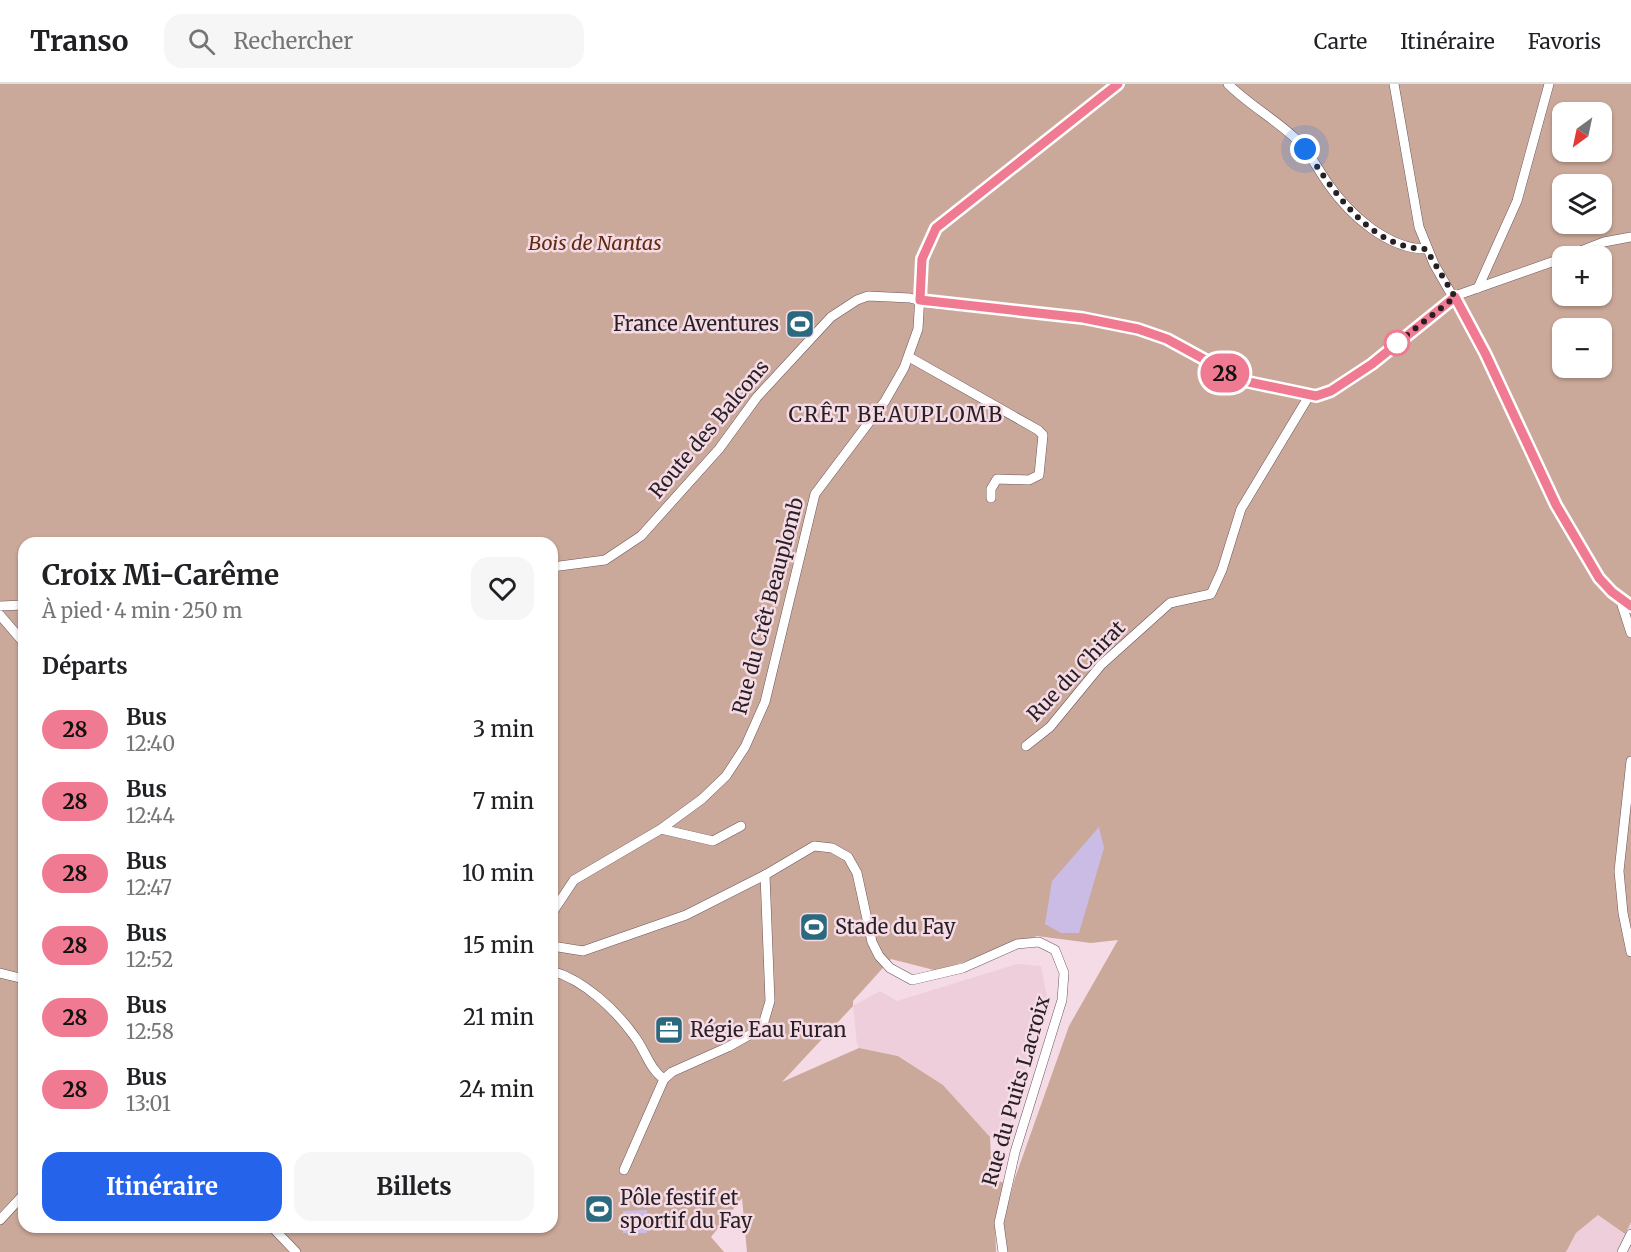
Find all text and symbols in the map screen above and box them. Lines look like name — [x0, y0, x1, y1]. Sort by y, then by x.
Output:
search box — [164, 14, 584, 68]
text: Transo — [30, 23, 128, 59]
icon: search — [185, 25, 218, 58]
text: Rechercher — [233, 27, 353, 55]
text: Carte — [1314, 28, 1367, 55]
text: Itinéraire — [1400, 28, 1495, 55]
text: Favoris — [1528, 28, 1601, 55]
north arrow — [1552, 102, 1612, 162]
map controls — [1552, 102, 1612, 378]
your location — [1290, 134, 1320, 164]
button: layers — [1552, 174, 1612, 234]
park label: Bois de Nantas — [528, 230, 662, 255]
button: + — [1552, 246, 1612, 306]
sports icon: France Aventures — [784, 308, 816, 340]
place label: France Aventures — [613, 311, 779, 336]
button: − — [1552, 318, 1612, 378]
unlabelled marker — [1384, 330, 1410, 356]
street label: Route des Balcons — [643, 354, 774, 503]
line badge: 28 — [1198, 354, 1252, 392]
text: 28 — [1212, 360, 1238, 387]
district label: CRÊT BEAUPLOMB — [788, 401, 1004, 428]
street label: Rue du Crêt Beauplomb — [727, 495, 809, 717]
text: Croix Mi-Carême — [42, 557, 279, 593]
button: heart — [471, 557, 534, 620]
text: À pied · 4 min · 250 m — [42, 598, 242, 623]
street label: Rue du Chirat — [1021, 615, 1130, 726]
text: Départs — [42, 652, 128, 680]
text: Bus — [126, 703, 167, 731]
text: 3 min — [473, 715, 534, 743]
text: 28 — [62, 716, 88, 743]
text: 12:40 — [126, 731, 175, 756]
text: Bus — [126, 775, 167, 803]
text: 7 min — [473, 787, 534, 815]
text: 28 — [62, 788, 88, 815]
text: 12:44 — [126, 803, 175, 828]
text: Bus — [126, 847, 167, 875]
text: 10 min — [462, 859, 534, 887]
text: 28 — [62, 860, 88, 887]
text: 12:47 — [126, 875, 172, 900]
sports icon: Stade du Fay — [798, 911, 830, 943]
place label: Stade du Fay — [835, 914, 956, 939]
text: Bus — [126, 919, 167, 947]
text: 15 min — [463, 931, 534, 959]
text: 28 — [62, 932, 88, 959]
text: 12:52 — [126, 947, 173, 972]
text: Bus — [126, 991, 167, 1019]
street label: Rue du Puits Lacroix — [976, 993, 1055, 1189]
text: 21 min — [463, 1003, 534, 1031]
text: 28 — [62, 1004, 88, 1031]
office icon: Régie Eau Furan — [653, 1014, 685, 1046]
place label: Régie Eau Furan — [690, 1017, 846, 1042]
text: 12:58 — [126, 1019, 174, 1044]
text: Bus — [126, 1063, 167, 1091]
text: 24 min — [459, 1075, 534, 1103]
text: 28 — [62, 1076, 88, 1103]
text: 13:01 — [126, 1091, 171, 1116]
button: Itinéraire — [42, 1152, 282, 1221]
button: Billets — [294, 1152, 534, 1221]
place label: Pôle festif et sportif du Fay — [620, 1185, 753, 1233]
sports icon: Pôle festif et sportif du Fay — [583, 1193, 615, 1225]

